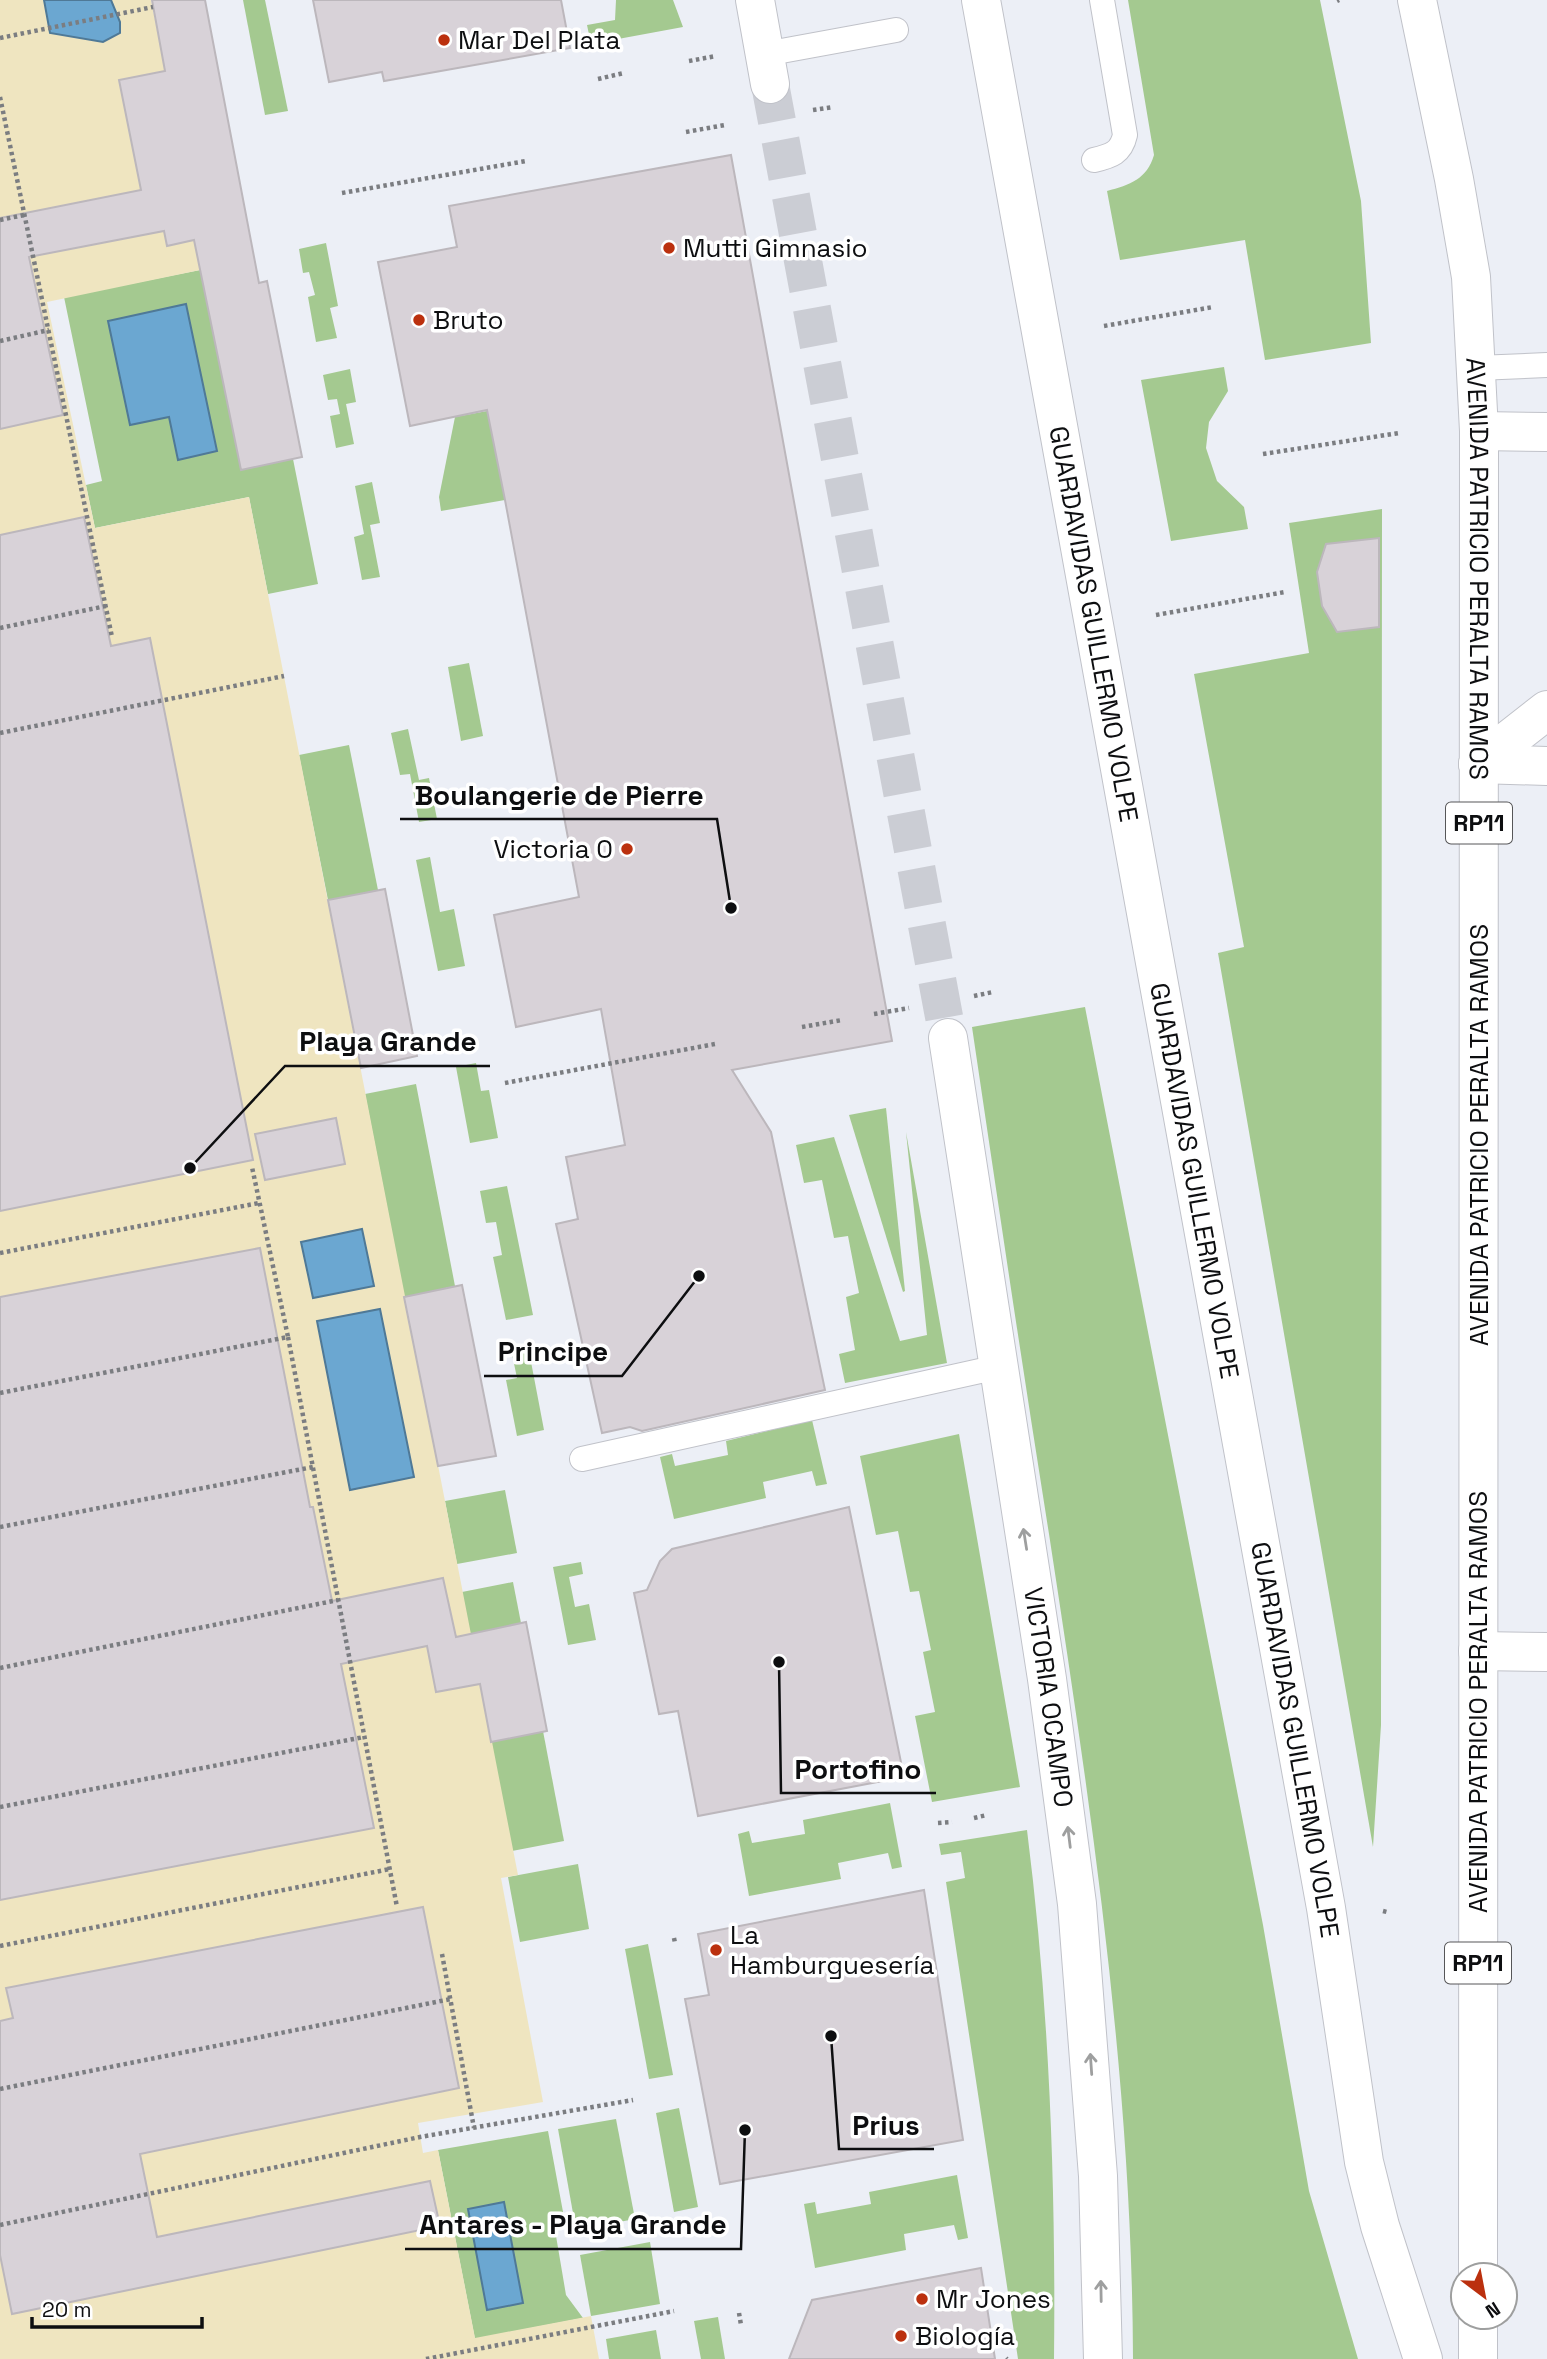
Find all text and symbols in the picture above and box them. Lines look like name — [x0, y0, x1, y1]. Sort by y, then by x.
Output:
place label: Mar Del Plata — [458, 23, 621, 57]
marker: Mar Del Plata — [436, 32, 452, 48]
place label: Mutti Gimnasio — [683, 231, 868, 265]
marker: Mutti Gimnasio — [661, 240, 677, 256]
place label: Bruto — [433, 303, 503, 337]
marker: Bruto — [411, 312, 427, 328]
street label: AVENIDA PATRICIO PERALTA RAMOS — [1458, 356, 1496, 780]
street label: GUARDAVIDAS GUILLERMO VOLPE — [1041, 423, 1146, 824]
callout: Boulangerie de Pierre — [400, 770, 717, 819]
text: Boulangerie de Pierre — [414, 777, 704, 813]
road number: RP11 — [1446, 802, 1512, 844]
place label: Victoria 0 — [493, 832, 613, 866]
marker: Victoria 0 — [619, 841, 635, 857]
street label: AVENIDA PATRICIO PERALTA RAMOS — [1462, 924, 1496, 1346]
street label: GUARDAVIDAS GUILLERMO VOLPE — [1142, 980, 1247, 1381]
callout: Playa Grande — [285, 1017, 490, 1066]
text: Playa Grande — [299, 1023, 477, 1059]
callout: Principe — [484, 1327, 622, 1376]
text: Principe — [498, 1333, 608, 1369]
street label: AVENIDA PATRICIO PERALTA RAMOS — [1461, 1491, 1495, 1913]
one-way arrow — [1018, 1528, 1031, 1551]
street label: GUARDAVIDAS GUILLERMO VOLPE — [1243, 1539, 1347, 1940]
street label: VICTORIA OCAMPO — [1016, 1585, 1081, 1810]
callout: Portofino — [781, 1744, 936, 1793]
text: Portofino — [794, 1751, 922, 1787]
one-way arrow — [1062, 1826, 1075, 1849]
place label: La Hamburguesería — [730, 1918, 935, 1982]
marker: La Hamburguesería — [708, 1942, 724, 1958]
road number: RP11 — [1445, 1942, 1511, 1984]
one-way arrow — [1084, 2053, 1097, 2075]
callout: Prius — [839, 2100, 934, 2149]
text: Prius — [852, 2107, 920, 2143]
callout: Antares - Playa Grande — [405, 2200, 741, 2249]
text: Antares - Playa Grande — [419, 2206, 727, 2242]
north arrow — [1449, 2261, 1519, 2331]
one-way arrow — [1094, 2280, 1108, 2303]
place label: Mr Jones — [936, 2282, 1051, 2316]
scale bar — [32, 2286, 201, 2330]
marker: Mr Jones — [914, 2291, 930, 2307]
text: 20 m — [42, 2296, 92, 2323]
text: N — [1481, 2296, 1505, 2324]
place label: Biología — [915, 2319, 1015, 2353]
marker: Biología — [893, 2328, 909, 2344]

